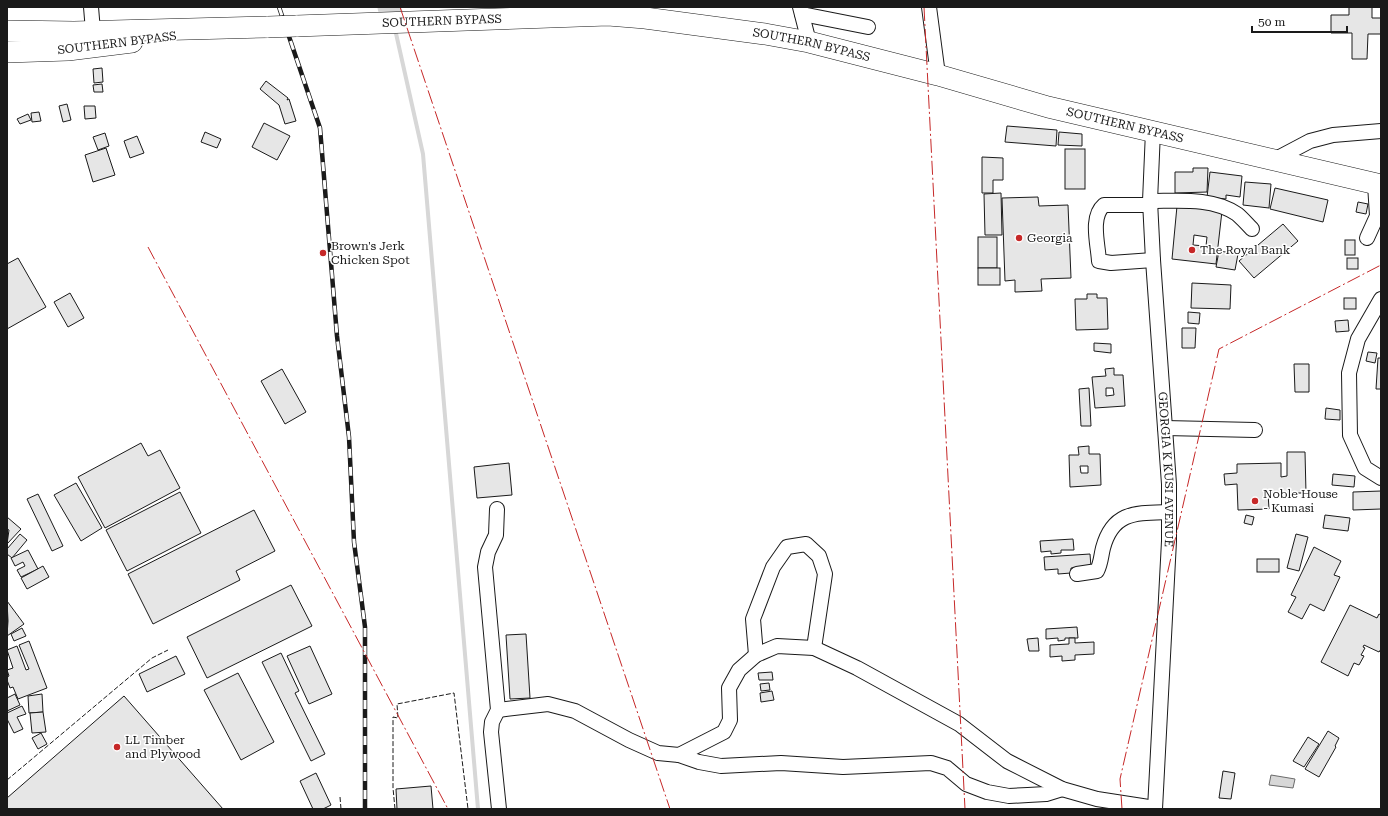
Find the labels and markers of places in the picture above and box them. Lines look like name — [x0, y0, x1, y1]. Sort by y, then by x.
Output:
place label: Georgia — [1027, 231, 1073, 245]
marker: Georgia — [1014, 233, 1024, 243]
place label: Brown's Jerk Chicken Spot — [331, 239, 410, 267]
place label: The Royal Bank — [1200, 243, 1291, 257]
marker: The Royal Bank — [1187, 245, 1197, 255]
marker: Brown's Jerk Chicken Spot — [318, 248, 328, 258]
place label: Noble House - Kumasi — [1263, 487, 1338, 515]
marker: Noble House - Kumasi — [1250, 496, 1260, 506]
place label: LL Timber and Plywood — [125, 733, 201, 761]
marker: LL Timber and Plywood — [112, 742, 122, 752]

